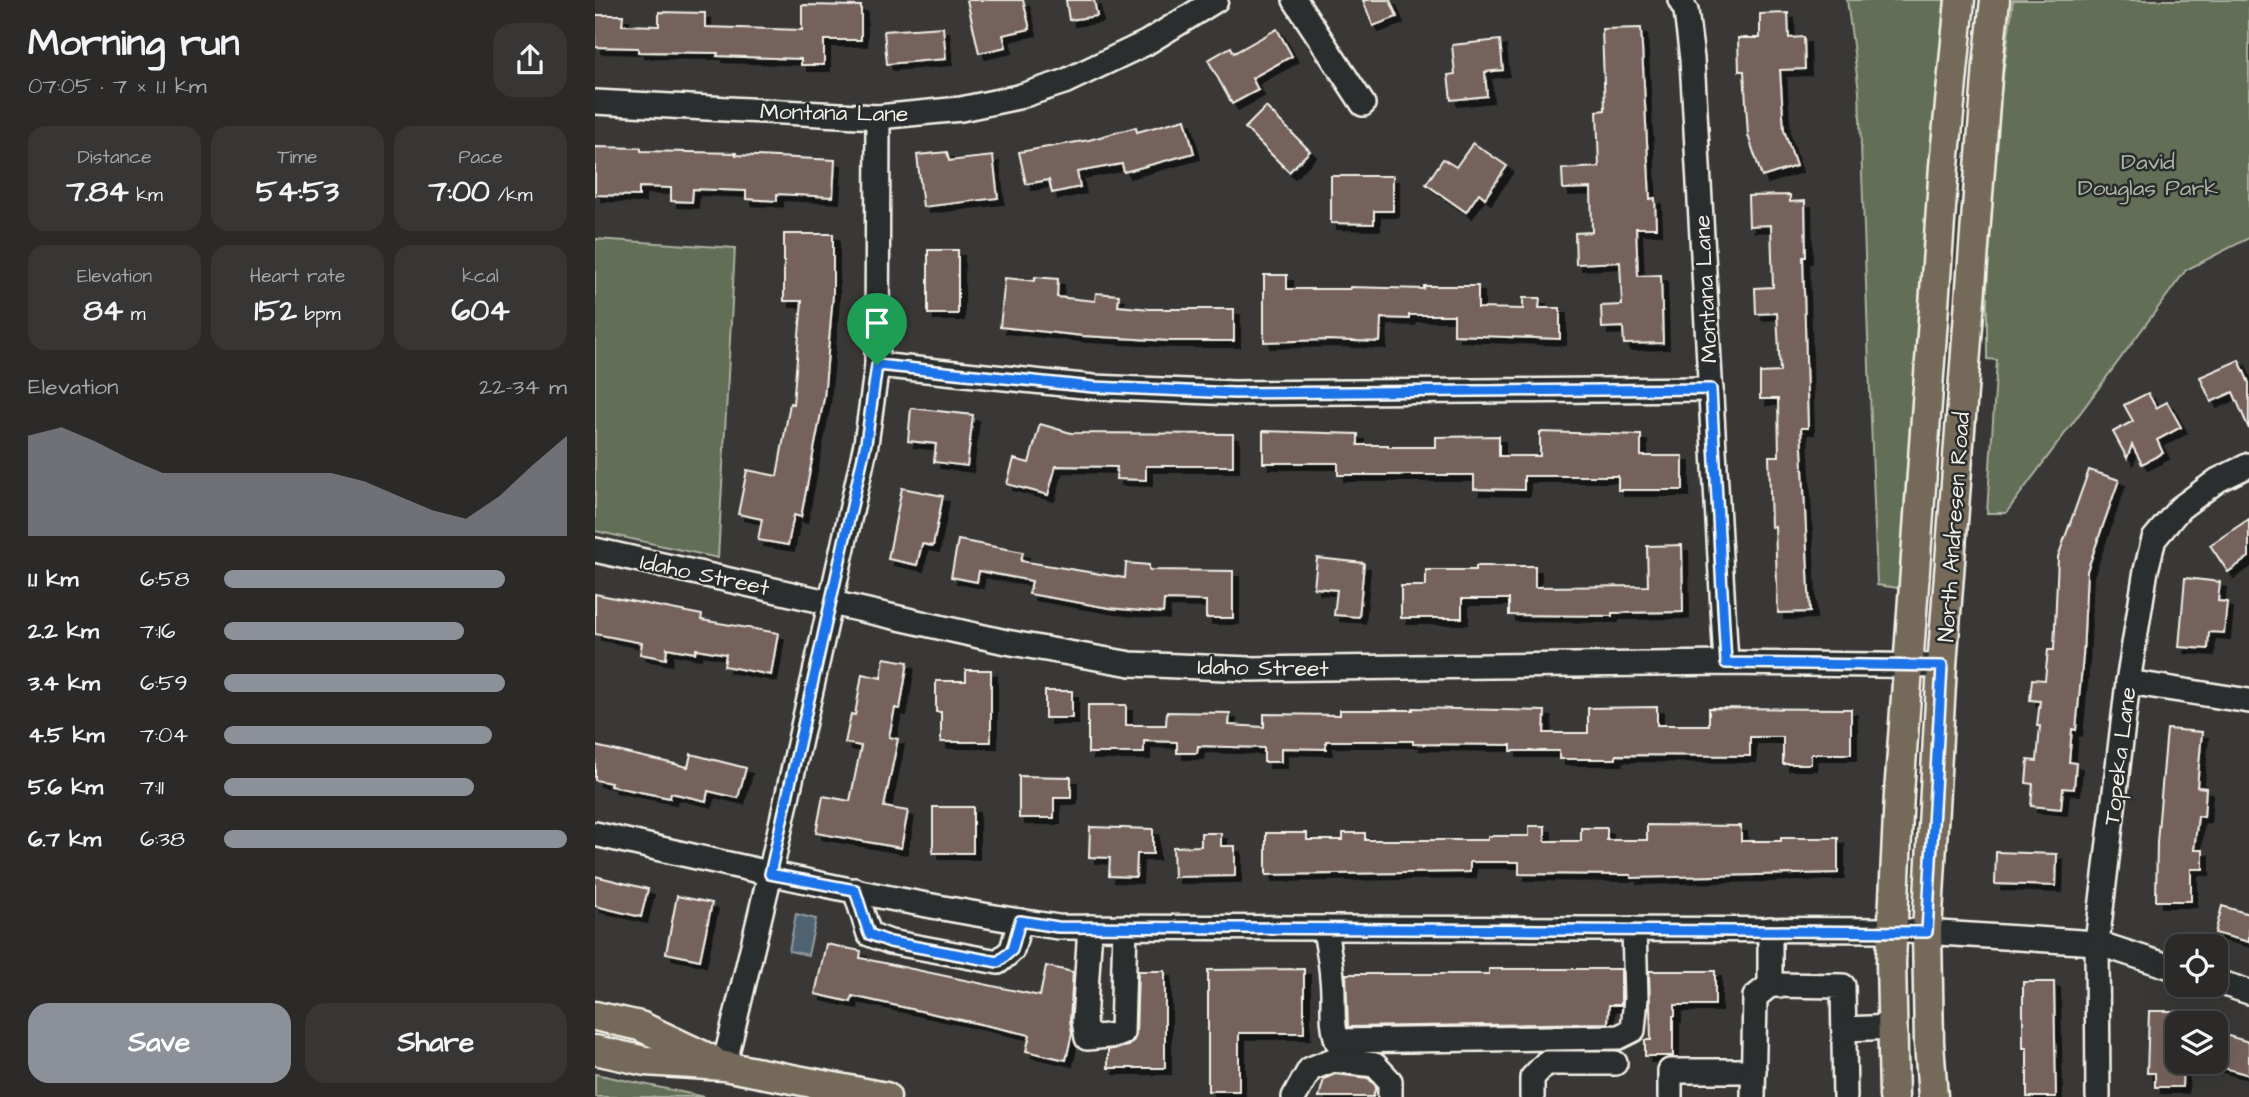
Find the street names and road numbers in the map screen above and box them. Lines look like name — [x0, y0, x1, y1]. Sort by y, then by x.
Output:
street label: Montana Lane — [759, 96, 908, 130]
street label: Montana Lane — [1686, 214, 1726, 364]
street label: North Andresen Road — [1930, 411, 1978, 643]
street label: Idaho Street — [637, 546, 773, 604]
street label: Idaho Street — [1197, 651, 1330, 685]
street label: Topeka Lane — [2096, 685, 2144, 827]

